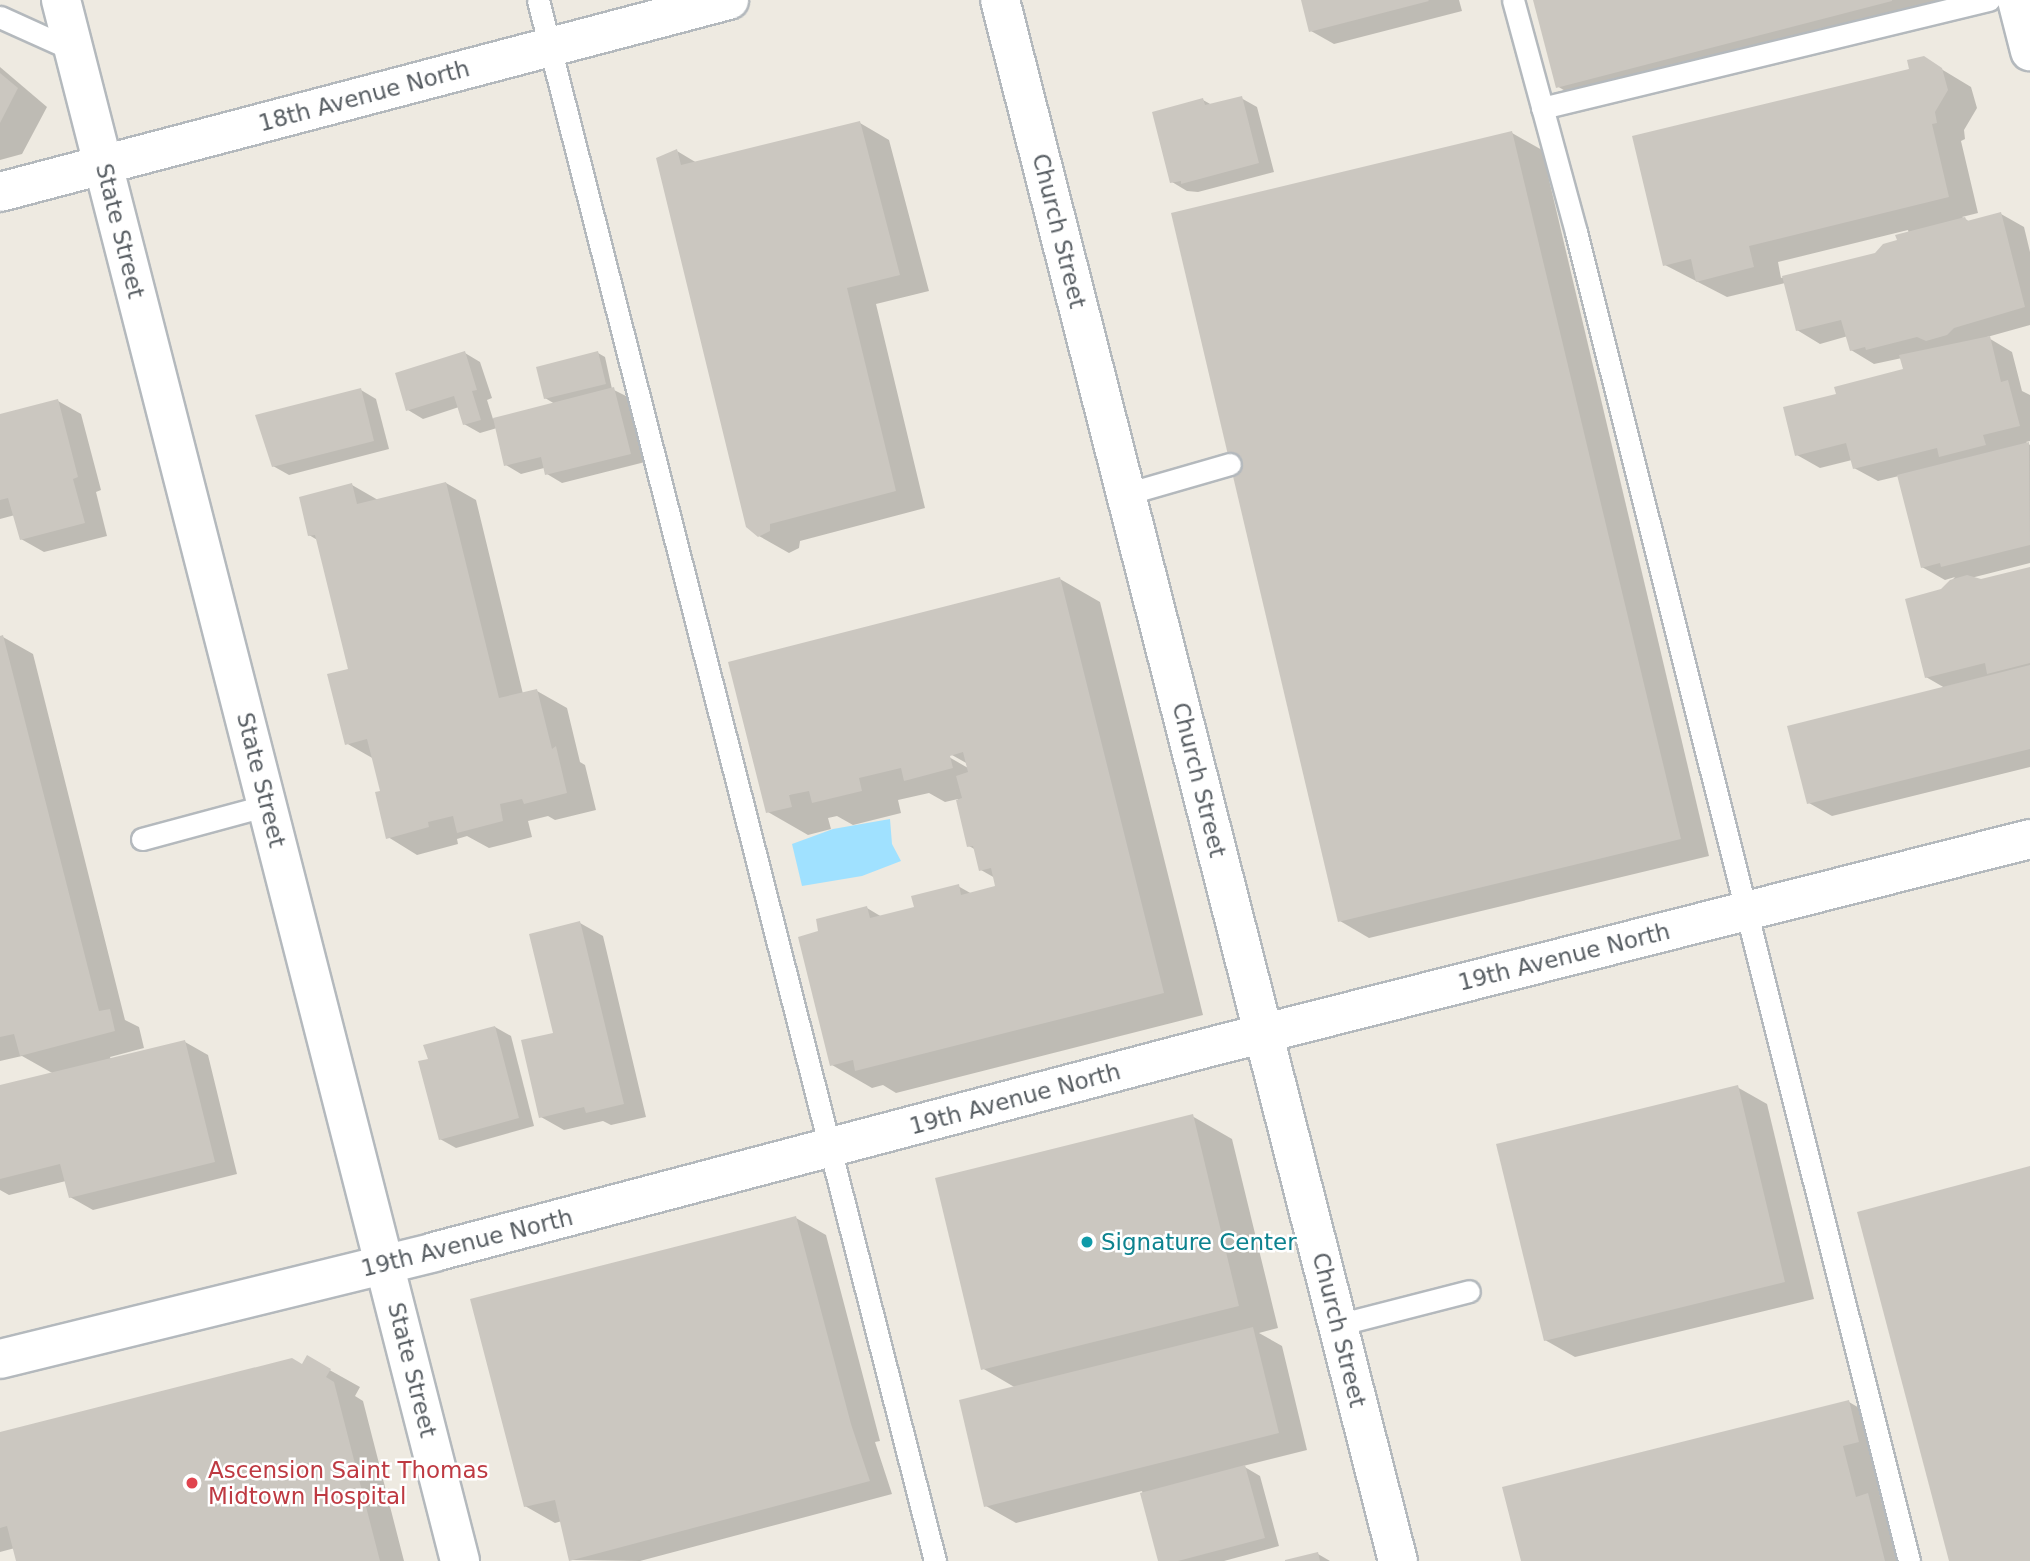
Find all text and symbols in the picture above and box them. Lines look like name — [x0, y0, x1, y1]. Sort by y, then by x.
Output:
street label: 18th Avenue North — [255, 55, 473, 137]
street label: Church Street — [1026, 151, 1092, 311]
street label: State Street — [90, 161, 150, 301]
street label: Church Street — [1166, 700, 1232, 860]
street label: State Street — [231, 710, 291, 850]
street label: 19th Avenue North — [1455, 917, 1673, 997]
street label: 19th Avenue North — [906, 1058, 1124, 1140]
street label: 19th Avenue North — [358, 1203, 576, 1283]
place label: Signature Center — [1101, 1228, 1297, 1256]
marker: Signature Center — [1079, 1234, 1095, 1250]
street label: Church Street — [1306, 1250, 1372, 1410]
street label: State Street — [382, 1300, 442, 1440]
place label: Ascension Saint Thomas Midtown Hospital — [208, 1456, 489, 1510]
marker: Ascension Saint Thomas Midtown Hospital — [182, 1473, 202, 1493]

